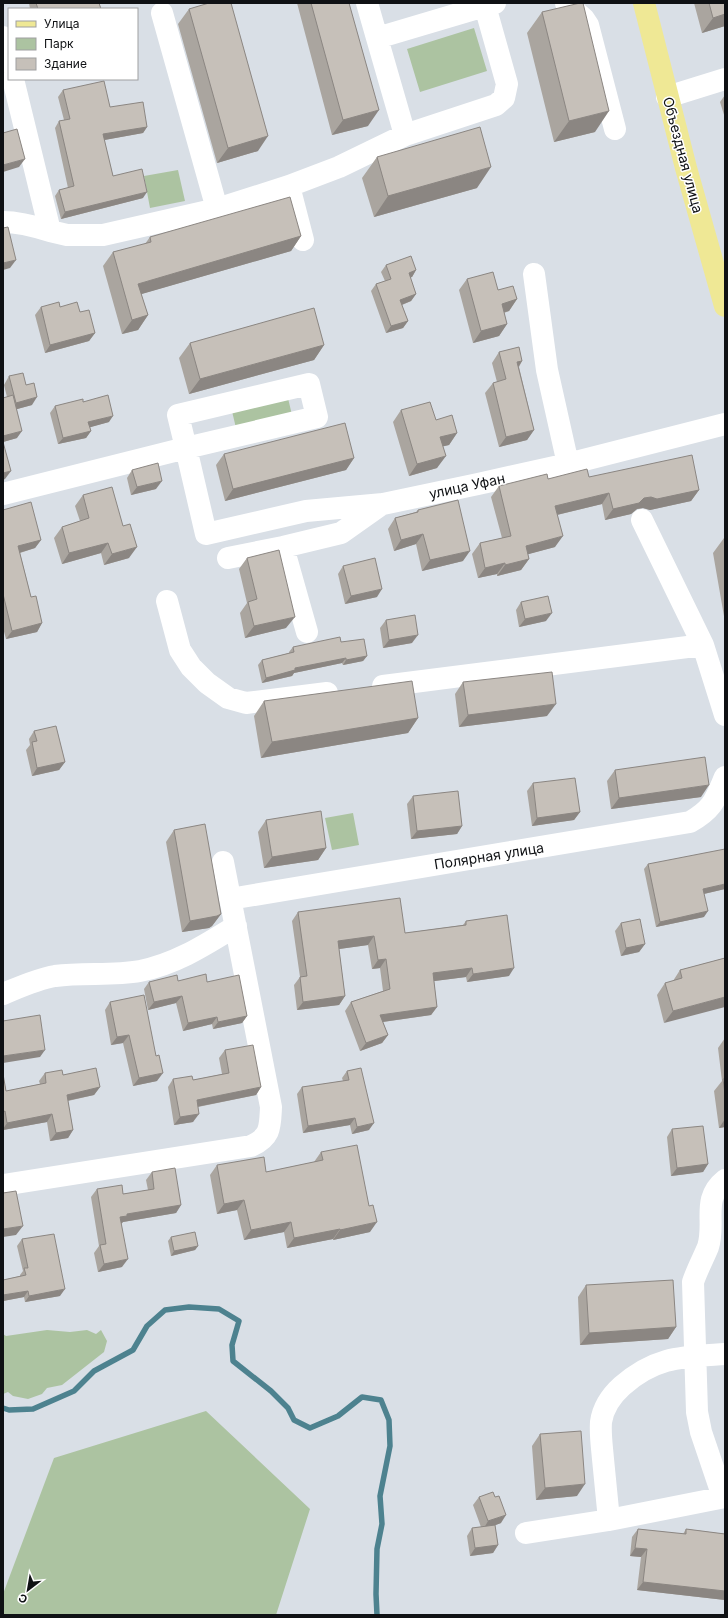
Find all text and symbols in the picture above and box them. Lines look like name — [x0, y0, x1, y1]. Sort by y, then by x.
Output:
legend — [8, 8, 138, 80]
text: Улица — [44, 16, 79, 31]
text: Парк — [44, 36, 74, 51]
text: Здание — [44, 56, 87, 71]
street label: Объездная улица — [660, 95, 707, 215]
street label: улица Уфан — [427, 469, 507, 502]
street label: Полярная улица — [433, 838, 545, 873]
north arrow — [8, 1570, 48, 1610]
text: С — [16, 1590, 30, 1607]

